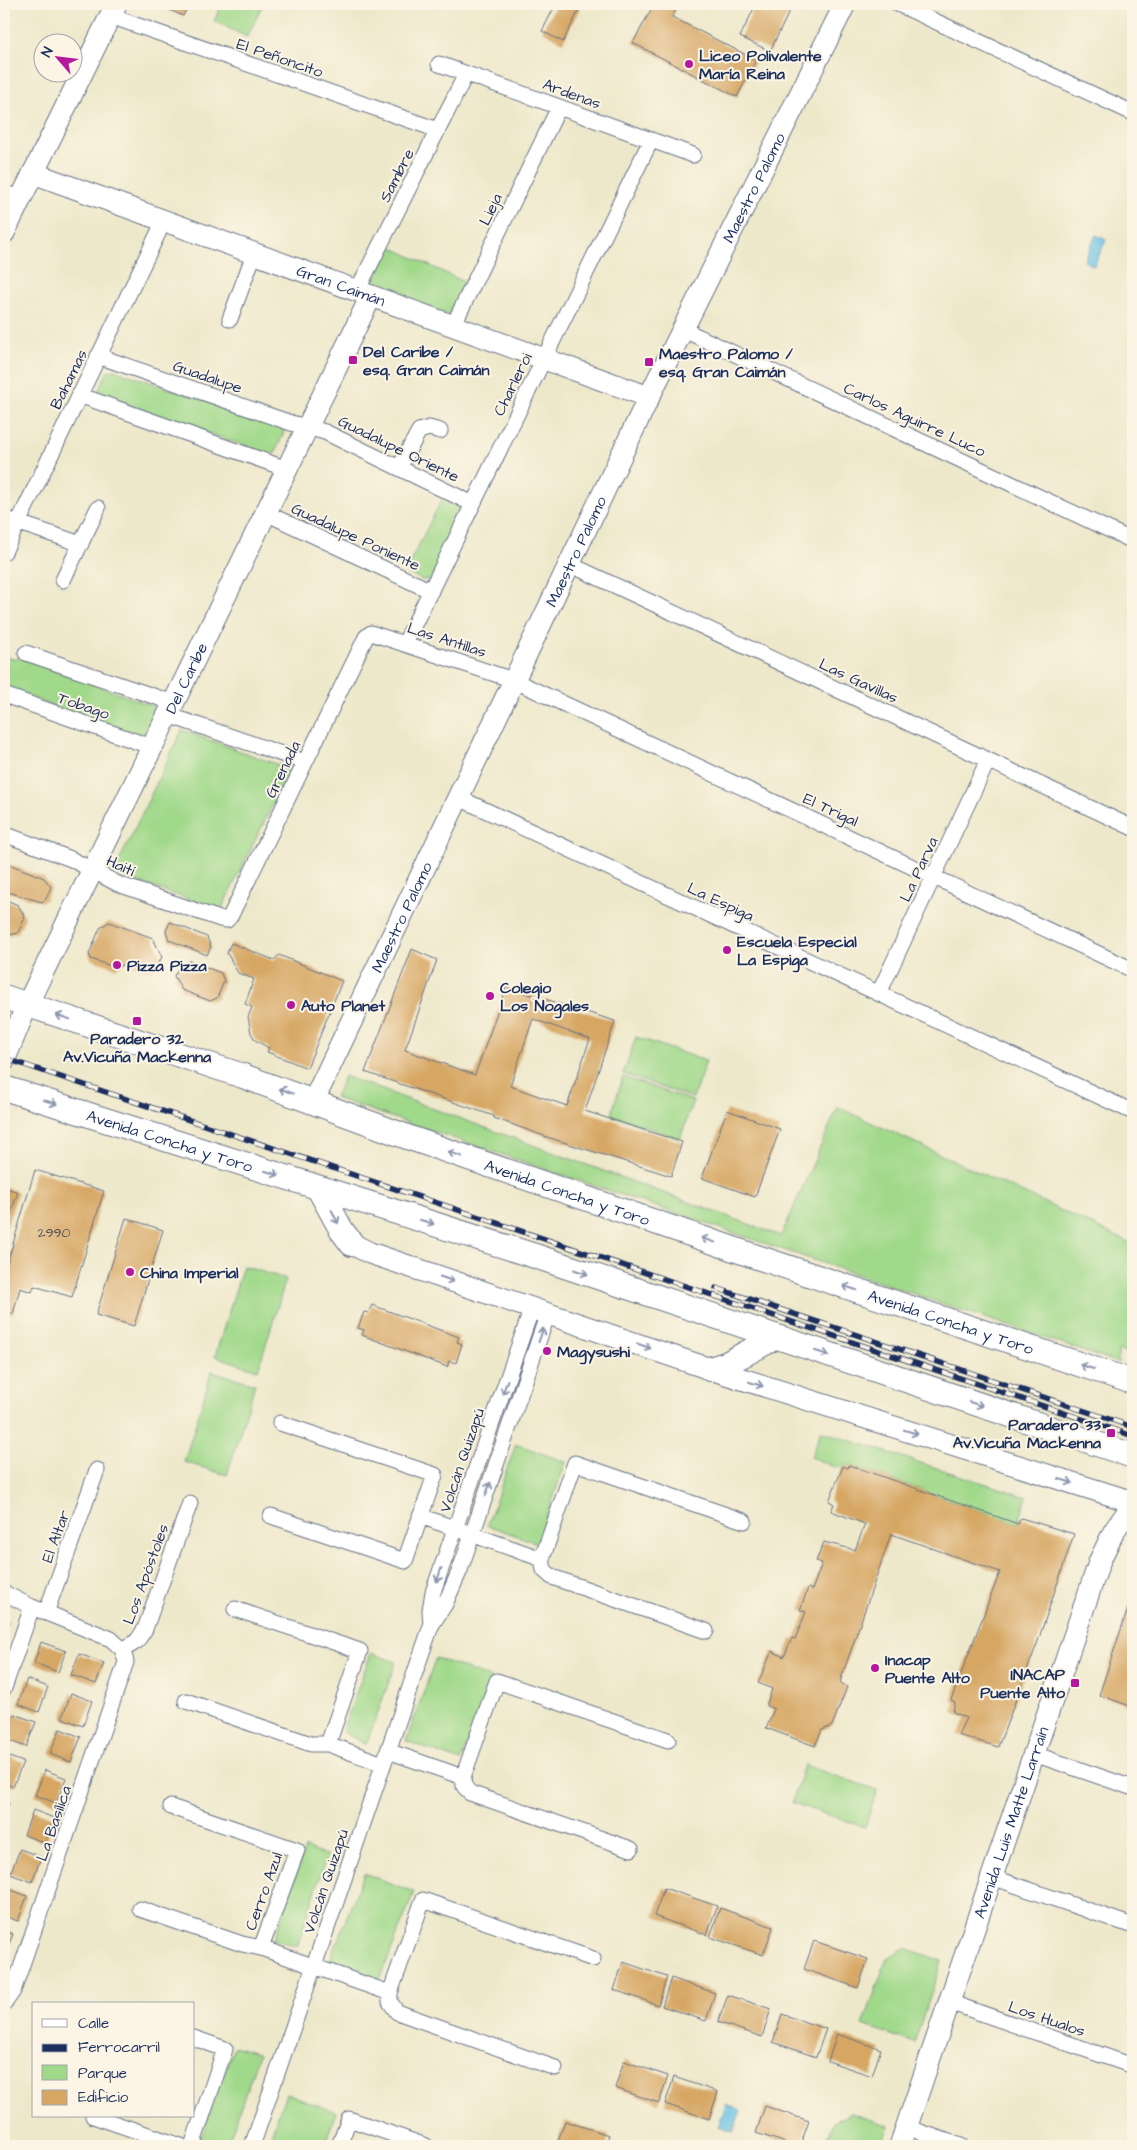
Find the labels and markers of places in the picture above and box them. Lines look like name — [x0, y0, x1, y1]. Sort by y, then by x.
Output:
place label: Liceo Polivalente María Reina — [699, 45, 822, 85]
marker: Liceo Polivalente María Reina — [683, 58, 695, 70]
place label: Del Caribe / esq. Gran Caimán — [363, 341, 490, 381]
place label: Maestro Palomo / esq. Gran Caimán — [659, 343, 793, 383]
marker: Del Caribe / esq. Gran Caimán — [347, 354, 359, 366]
marker: Maestro Palomo / esq. Gran Caimán — [643, 356, 655, 368]
place label: Escuela Especial La Espiga — [737, 931, 857, 973]
marker: Escuela Especial La Espiga — [721, 944, 733, 956]
place label: Pizza Pizza — [127, 955, 207, 977]
marker: Pizza Pizza — [111, 959, 123, 971]
place label: Colegio Los Nogales — [500, 977, 589, 1019]
marker: Colegio Los Nogales — [484, 990, 496, 1002]
place label: Auto Planet — [301, 995, 386, 1017]
marker: Auto Planet — [285, 999, 297, 1011]
marker: Paradero 32 Av.Vicuña Mackenna — [131, 1015, 143, 1027]
place label: Paradero 32 Av.Vicuña Mackenna — [63, 1028, 212, 1068]
place label: China Imperial — [140, 1262, 239, 1284]
marker: China Imperial — [124, 1266, 136, 1278]
place label: Magysushi — [557, 1341, 631, 1365]
marker: Magysushi — [541, 1345, 553, 1357]
place label: Paradero 33 Av.Vicuña Mackenna — [953, 1414, 1102, 1454]
marker: Paradero 33 Av.Vicuña Mackenna — [1105, 1427, 1117, 1439]
place label: Inacap Puente Alto — [885, 1649, 971, 1689]
marker: Inacap Puente Alto — [869, 1662, 881, 1674]
place label: INACAP Puente Alto — [980, 1664, 1066, 1704]
marker: INACAP Puente Alto — [1069, 1677, 1081, 1689]

